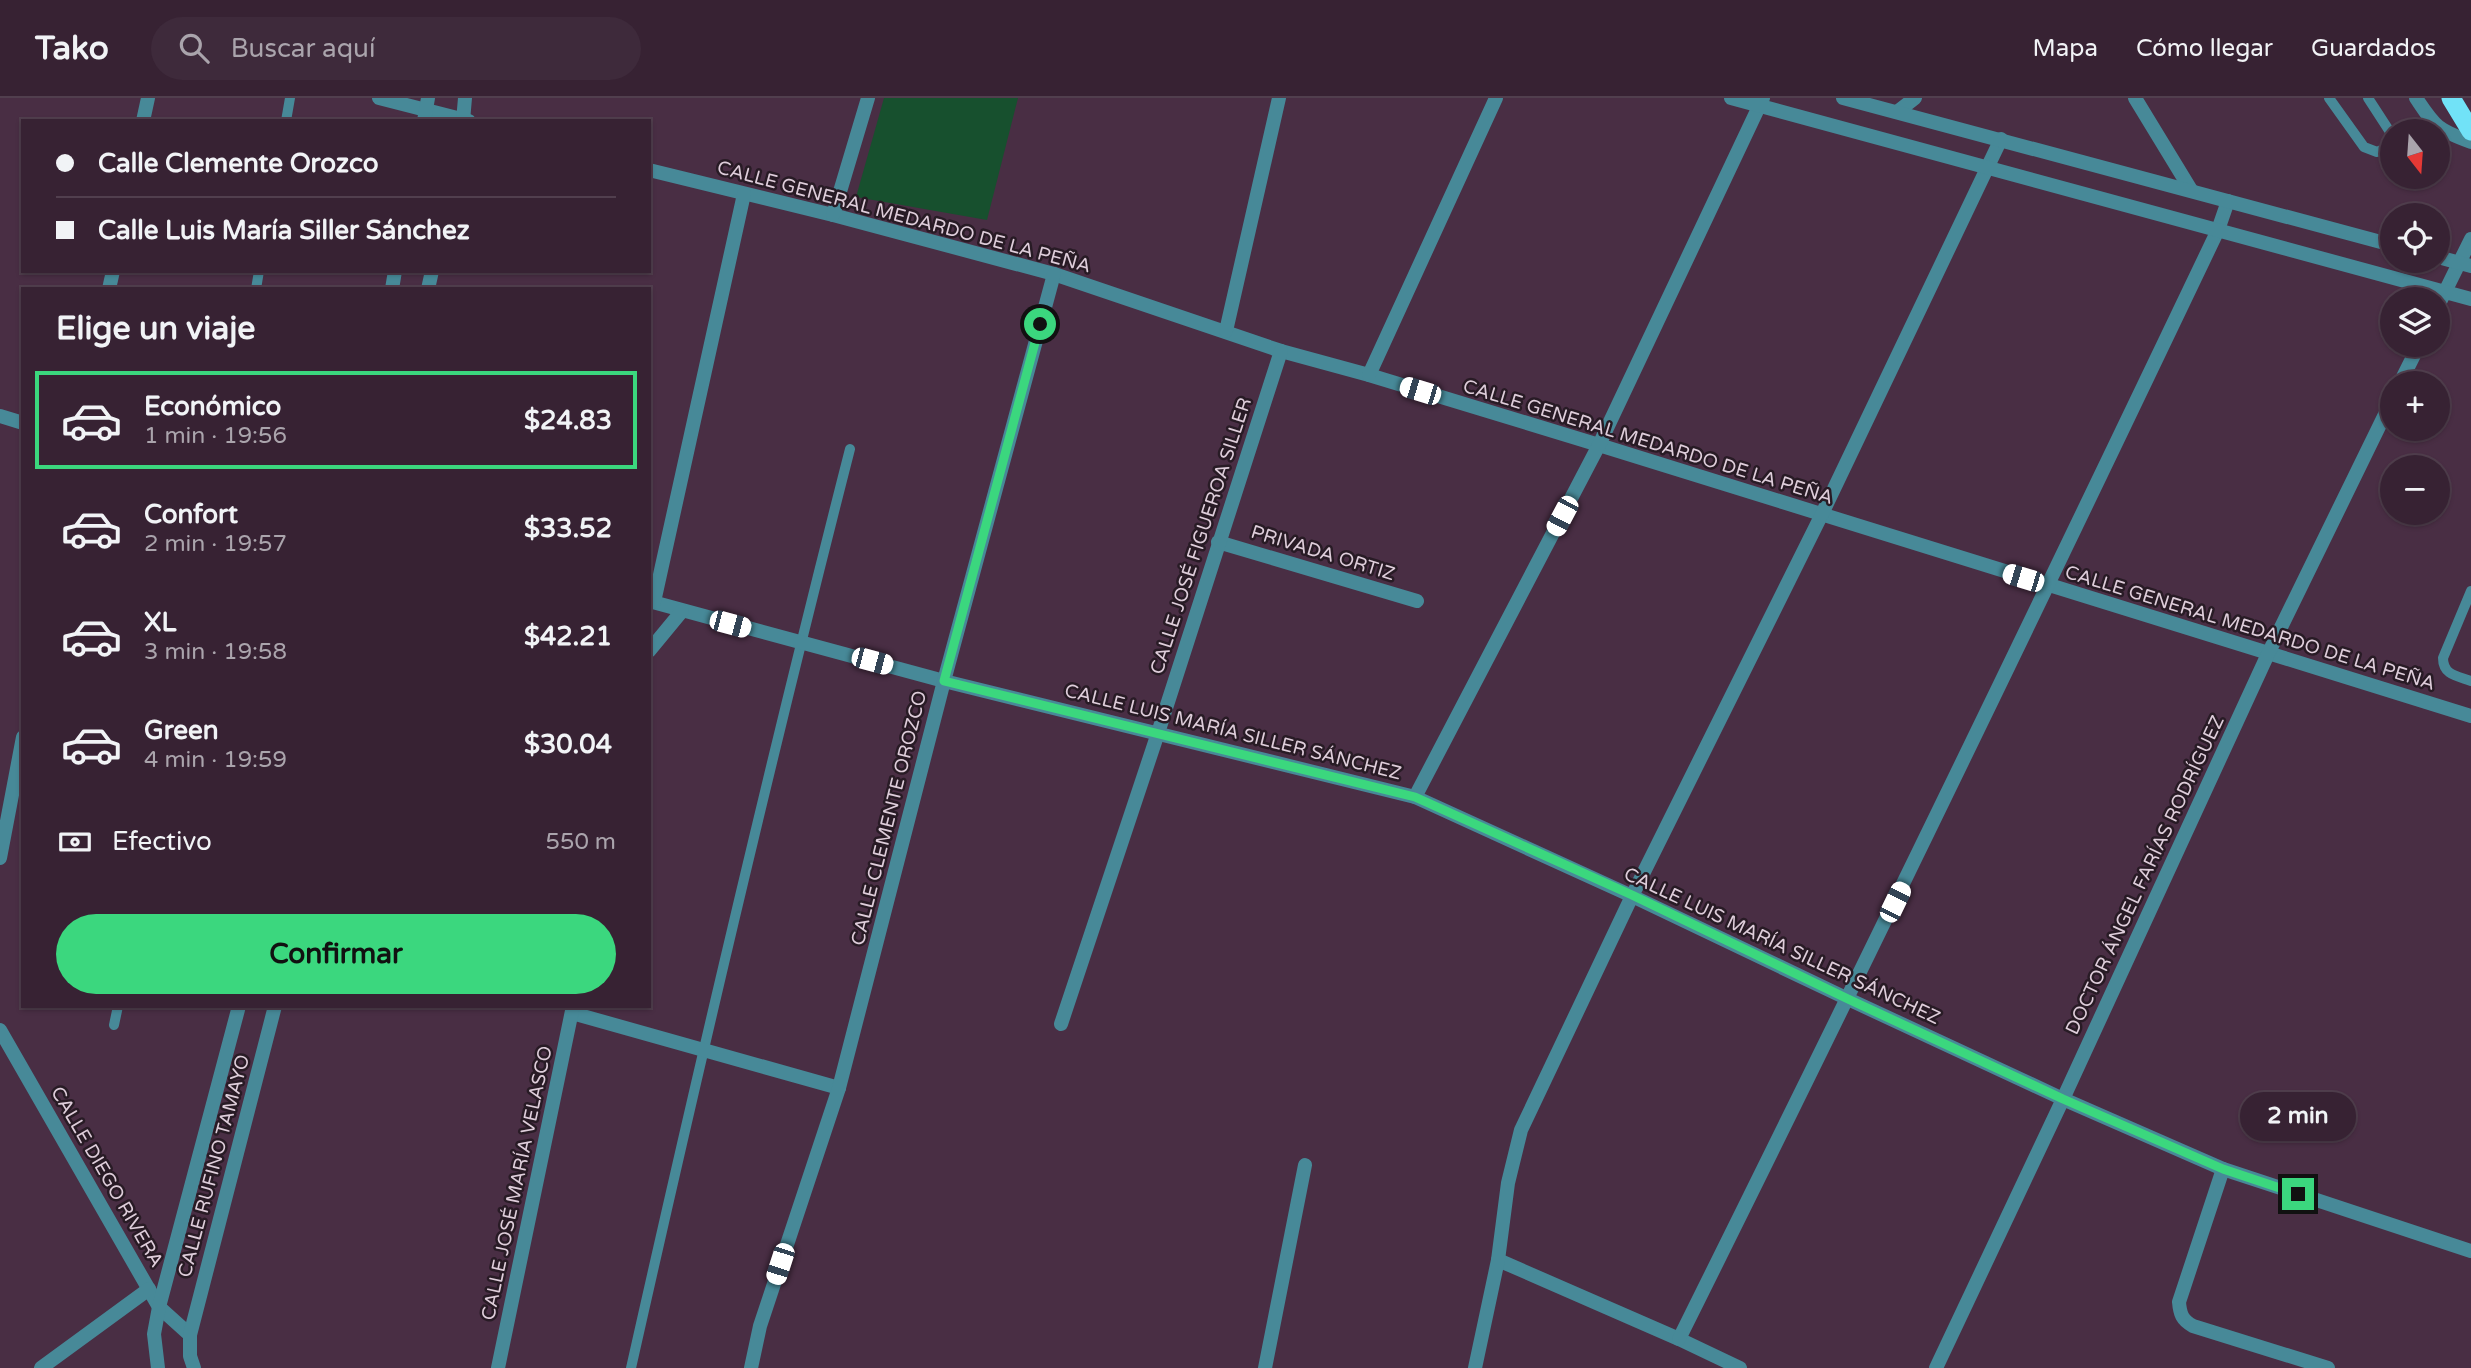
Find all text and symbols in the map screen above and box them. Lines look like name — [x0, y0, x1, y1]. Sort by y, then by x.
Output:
search box — [151, 17, 641, 80]
text: Tako — [35, 29, 109, 68]
icon: search — [175, 29, 213, 67]
text: Buscar aquí — [231, 33, 375, 64]
text: Mapa — [2033, 34, 2098, 63]
text: Cómo llegar — [2136, 34, 2273, 63]
text: Guardados — [2311, 34, 2436, 63]
north arrow — [2380, 119, 2450, 189]
map controls — [2380, 119, 2450, 525]
text: Calle Clemente Orozco — [98, 148, 378, 179]
street label: CALLE GENERAL MEDARDO DE LA PEÑA — [715, 155, 1093, 278]
button: locate — [2380, 203, 2450, 273]
text: Calle Luis María Siller Sánchez — [98, 215, 470, 246]
button: layers — [2380, 287, 2450, 357]
route start — [1024, 308, 1056, 340]
text: Elige un viaje — [56, 310, 255, 348]
button: + — [2380, 371, 2450, 441]
street label: CALLE GENERAL MEDARDO DE LA PEÑA — [1460, 374, 1836, 509]
car — [1397, 375, 1444, 407]
icon: car — [60, 389, 123, 452]
text: Económico — [144, 391, 281, 422]
street label: CALLE JOSÉ FIGUEROA SILLER — [1146, 395, 1256, 677]
text: $24.83 — [524, 405, 612, 436]
text: 1 min · 19:56 — [144, 422, 287, 450]
button: − — [2380, 455, 2450, 525]
car — [1543, 493, 1582, 539]
icon: car — [60, 497, 123, 560]
text: Confort — [144, 499, 238, 530]
text: $33.52 — [524, 513, 612, 544]
street label: PRIVADA ORTIZ — [1248, 521, 1398, 585]
text: 2 min · 19:57 — [144, 530, 287, 558]
street label: CALLE GENERAL MEDARDO DE LA PEÑA — [2062, 560, 2438, 695]
car — [2000, 562, 2047, 594]
icon: car — [60, 605, 123, 668]
text: XL — [144, 607, 176, 638]
car — [707, 608, 754, 640]
text: $42.21 — [524, 621, 612, 652]
text: 3 min · 19:58 — [144, 638, 287, 666]
car — [849, 645, 896, 677]
street label: CALLE LUIS MARÍA SILLER SÁNCHEZ — [1062, 678, 1404, 785]
street label: CALLE CLEMENTE OROZCO — [847, 688, 931, 948]
street label: DOCTOR ÁNGEL FARÍAS RODRÍGUEZ — [2060, 712, 2229, 1038]
icon: car — [60, 713, 123, 776]
text: Green — [144, 715, 219, 746]
text: $30.04 — [524, 729, 612, 760]
text: 4 min · 19:59 — [144, 746, 287, 774]
icon: cash — [56, 823, 94, 861]
text: Efectivo — [112, 826, 212, 857]
text: 550 m — [546, 828, 616, 856]
street label: CALLE LUIS MARÍA SILLER SÁNCHEZ — [1620, 862, 1944, 1029]
car — [1877, 879, 1914, 925]
button: Confirmar — [56, 914, 616, 994]
street label: CALLE JOSÉ MARÍA VELASCO — [476, 1044, 557, 1322]
street label: CALLE RUFINO TAMAYO — [174, 1052, 254, 1280]
street label: CALLE DIEGO RIVERA — [46, 1083, 168, 1271]
callout: 2 min — [2240, 1093, 2356, 1142]
text: 2 min — [2267, 1102, 2329, 1130]
route end — [2282, 1178, 2314, 1210]
car — [764, 1241, 797, 1287]

